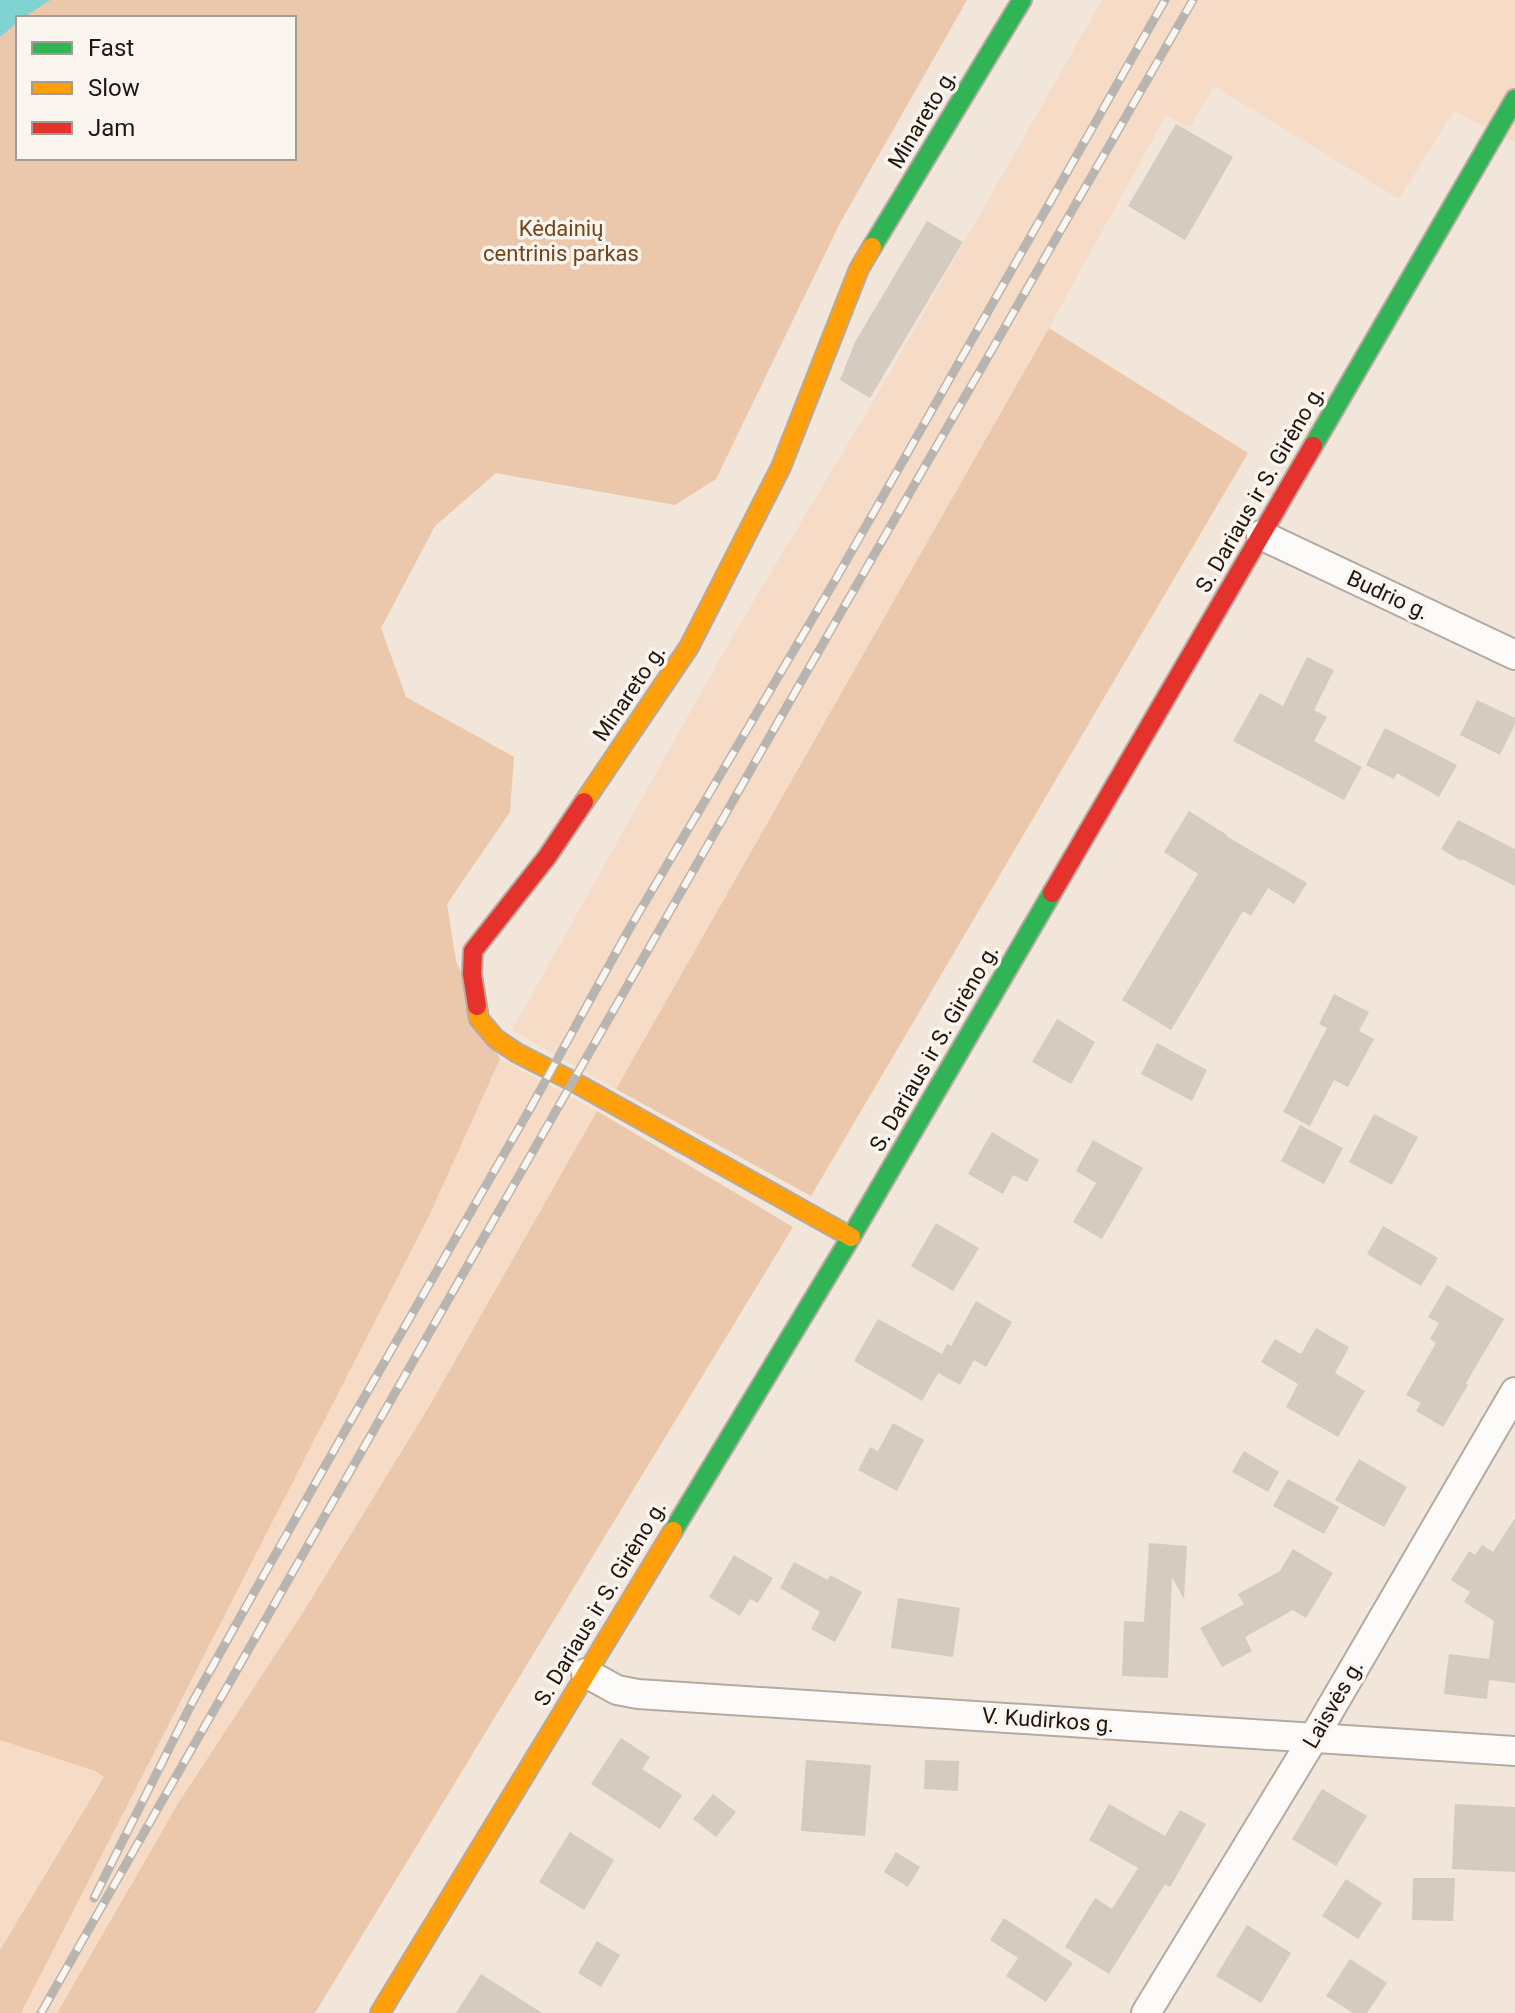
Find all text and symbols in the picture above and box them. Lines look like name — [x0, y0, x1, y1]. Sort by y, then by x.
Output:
legend — [16, 16, 296, 160]
text: Fast — [88, 34, 134, 62]
street label: Minareto g. — [883, 65, 961, 173]
text: Slow — [88, 74, 140, 102]
text: Jam — [88, 114, 135, 142]
park label: Kėdainių centrinis parkas — [483, 216, 639, 266]
street label: S. Dariaus ir S. Girėno g. — [1191, 381, 1329, 597]
street label: Budrio g. — [1343, 565, 1433, 625]
street label: Minareto g. — [588, 640, 670, 746]
street label: S. Dariaus ir S. Girėno g. — [865, 940, 1003, 1156]
street label: S. Dariaus ir S. Girėno g. — [529, 1496, 671, 1710]
street label: Laisvės g. — [1298, 1655, 1368, 1753]
street label: V. Kudirkos g. — [981, 1703, 1115, 1737]

